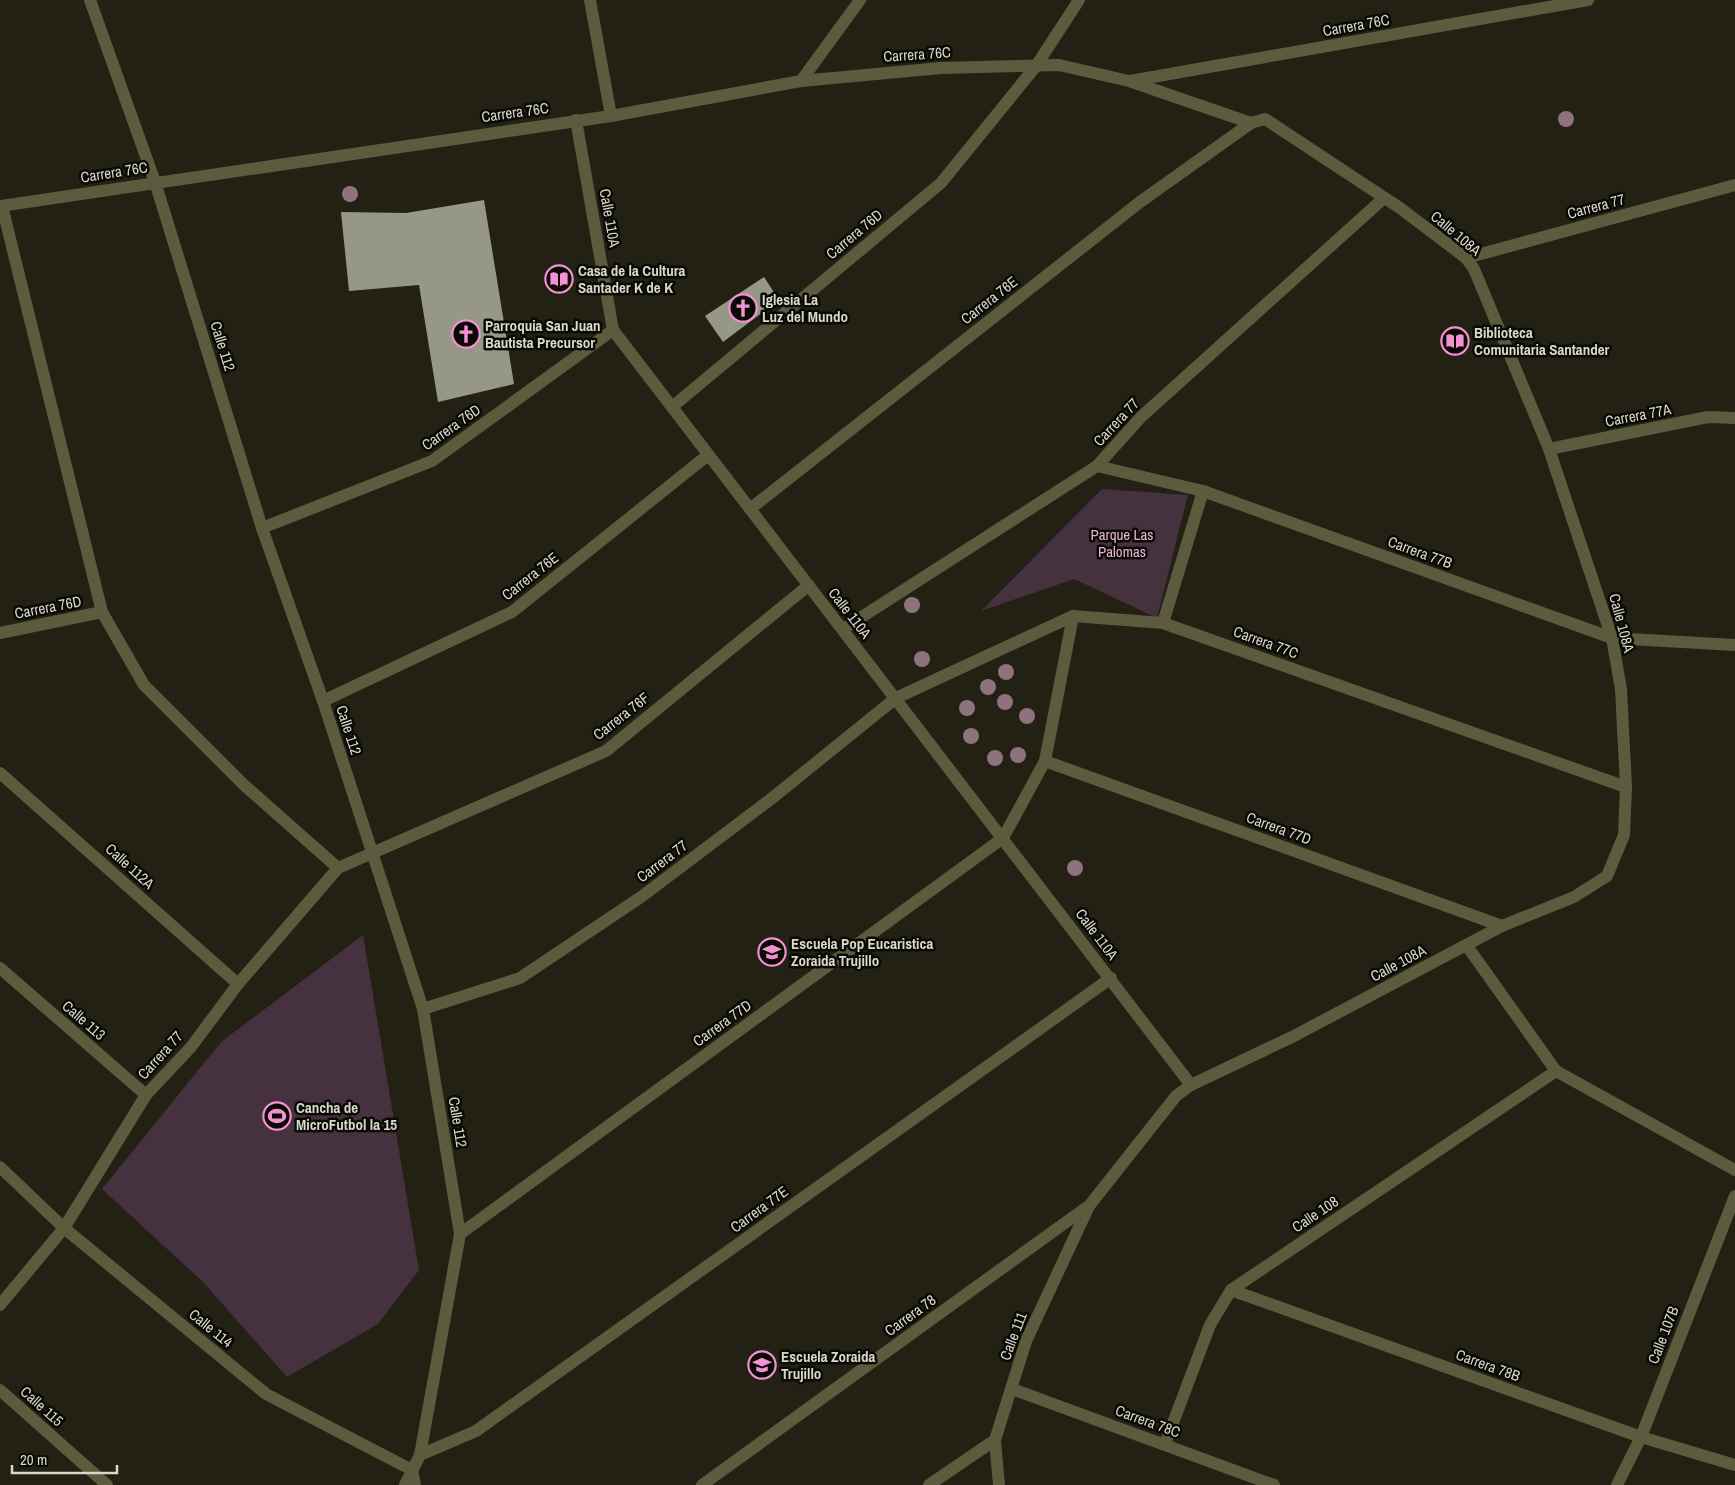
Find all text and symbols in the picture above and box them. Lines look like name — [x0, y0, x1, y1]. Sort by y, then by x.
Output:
street label: Carrera 76C — [1321, 9, 1391, 41]
street label: Carrera 76C — [883, 41, 952, 67]
street label: Carrera 76C — [480, 97, 550, 127]
street label: Carrera 76C — [79, 156, 149, 188]
street label: Calle 110A — [595, 187, 626, 250]
street label: Carrera 77 — [1565, 188, 1627, 224]
street label: Carrera 76D — [821, 204, 887, 264]
street label: Calle 108A — [1426, 206, 1486, 261]
place label: Casa de la Cultura Santader K de K — [578, 260, 685, 298]
library icon: Casa de la Cultura Santader K de K — [544, 264, 574, 294]
street label: Carrera 76E — [956, 271, 1022, 329]
place label: Iglesia La Luz del Mundo — [762, 289, 848, 327]
church icon: Iglesia La Luz del Mundo — [728, 293, 758, 323]
place label: Parroquia San Juan Bautista Precursor — [485, 315, 601, 353]
street label: Calle 112 — [205, 319, 241, 374]
church icon: Parroquia San Juan Bautista Precursor — [451, 319, 481, 349]
place label: Biblioteca Comunitaria Santander — [1474, 322, 1610, 360]
library icon: Biblioteca Comunitaria Santander — [1440, 326, 1470, 356]
street label: Carrera 77 — [1088, 393, 1144, 451]
street label: Carrera 77A — [1603, 398, 1674, 432]
street label: Carrera 76D — [417, 399, 485, 455]
park label: Parque Las Palomas — [1091, 524, 1153, 562]
street label: Carrera 77B — [1385, 531, 1455, 573]
street label: Carrera 76E — [497, 547, 563, 605]
street label: Calle 110A — [823, 583, 877, 643]
street label: Carrera 76D — [13, 590, 83, 624]
street label: Calle 108A — [1604, 591, 1640, 656]
street label: Carrera 77C — [1231, 621, 1301, 663]
street label: Carrera 76F — [588, 687, 654, 745]
street label: Calle 112 — [331, 702, 367, 758]
street label: Carrera 77D — [1244, 807, 1314, 849]
street label: Carrera 77 — [632, 835, 692, 887]
street label: Calle 112A — [101, 838, 160, 894]
street label: Calle 110A — [1071, 904, 1124, 965]
place label: Escuela Pop Eucaristica Zoraida Trujillo — [791, 933, 933, 971]
school or university icon: Escuela Pop Eucaristica Zoraida Trujillo — [757, 937, 787, 967]
street label: Calle 108A — [1367, 939, 1430, 986]
street label: Calle 113 — [58, 995, 110, 1045]
street label: Carrera 77D — [688, 995, 756, 1051]
street label: Carrera 77 — [133, 1026, 188, 1084]
street label: Calle 112 — [444, 1095, 472, 1149]
place label: Cancha de MicroFutbol la 15 — [296, 1097, 397, 1135]
sports icon: Cancha de MicroFutbol la 15 — [262, 1101, 292, 1131]
street label: Carrera 77E — [726, 1181, 792, 1237]
street label: Calle 108 — [1288, 1191, 1343, 1237]
street label: Carrera 78 — [880, 1289, 940, 1341]
street label: Calle 107B — [1642, 1303, 1684, 1367]
street label: Calle 114 — [185, 1304, 238, 1352]
street label: Calle 111 — [994, 1309, 1032, 1363]
street label: Carrera 78B — [1453, 1344, 1523, 1386]
place label: Escuela Zoraida Trujillo — [781, 1346, 876, 1384]
school or university icon: Escuela Zoraida Trujillo — [747, 1350, 777, 1380]
street label: Calle 115 — [16, 1381, 68, 1431]
street label: Carrera 78C — [1113, 1400, 1183, 1442]
scale bar — [12, 1442, 118, 1474]
text: 20 m — [20, 1449, 47, 1470]

